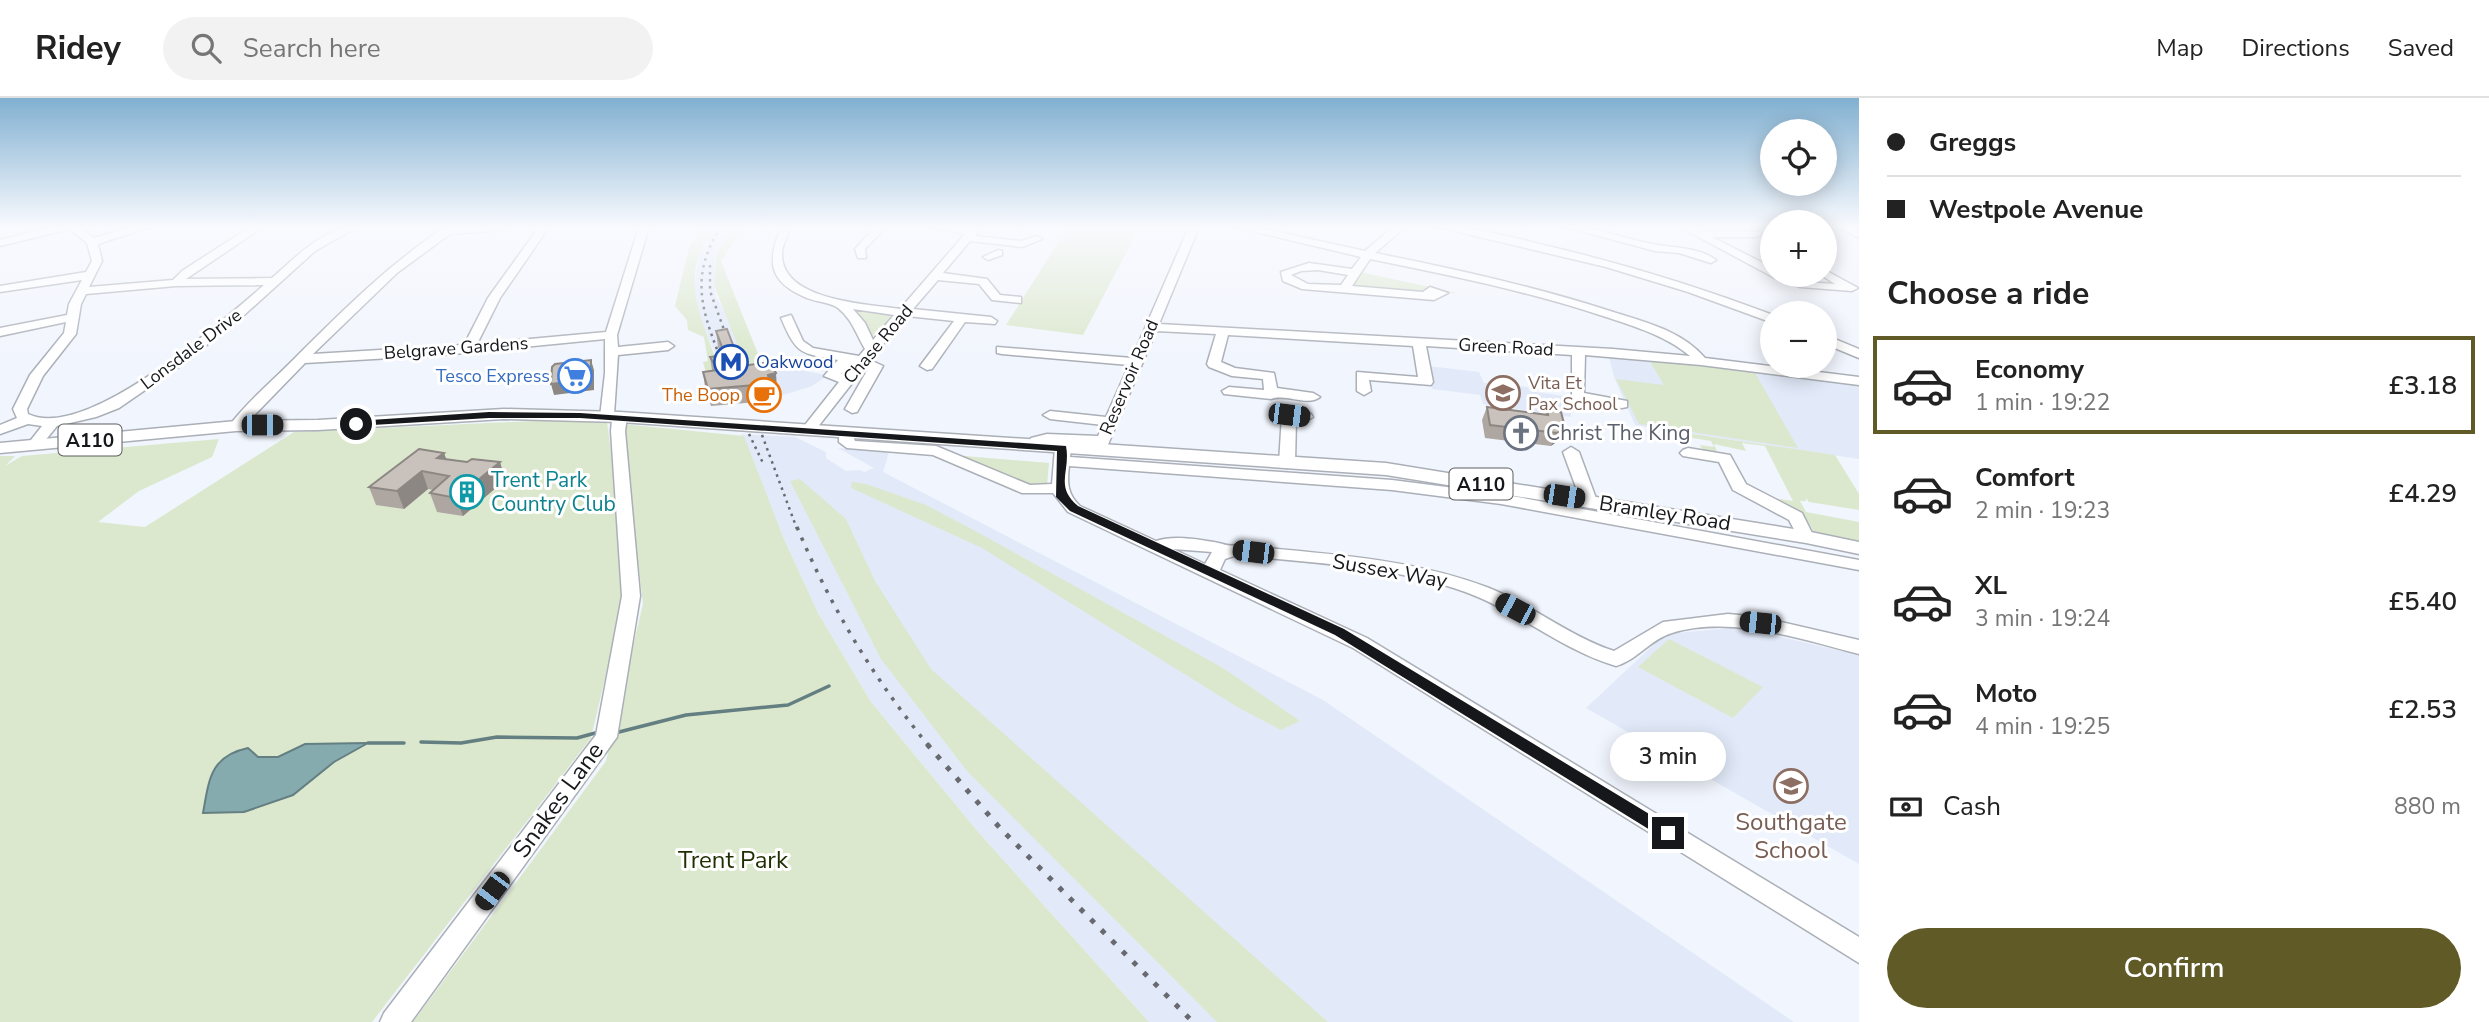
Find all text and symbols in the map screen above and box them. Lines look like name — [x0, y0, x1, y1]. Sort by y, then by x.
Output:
search box — [163, 17, 653, 80]
text: Ridey — [35, 26, 121, 71]
icon: search — [187, 29, 225, 67]
text: Search here — [243, 31, 381, 66]
text: Map — [2156, 32, 2203, 64]
text: Directions — [2241, 32, 2350, 64]
text: Saved — [2388, 32, 2454, 64]
map controls — [1760, 119, 1837, 378]
button: locate — [1760, 119, 1837, 196]
text: Greggs — [1929, 125, 2016, 160]
text: Westpole Avenue — [1929, 192, 2143, 227]
button: + — [1760, 210, 1837, 287]
text: Choose a ride — [1887, 272, 2089, 315]
street label: Chase Road — [838, 299, 918, 389]
button: − — [1760, 301, 1837, 378]
street label: Lonsdale Drive — [136, 303, 246, 395]
street label: Reservoir Road — [1094, 316, 1164, 438]
street label: Belgrave Gardens — [383, 331, 529, 365]
street label: Green Road — [1458, 333, 1554, 361]
metro station icon: Oakwood — [712, 343, 750, 381]
place label: Oakwood — [756, 350, 834, 374]
text: Economy — [1975, 352, 2084, 387]
icon: car — [1891, 354, 1954, 417]
supermarket icon: Tesco Express — [556, 357, 594, 395]
place label: Tesco Express — [436, 364, 550, 388]
text: £3.18 — [2388, 368, 2457, 403]
place label: Vita Et Pax School — [1527, 371, 1618, 416]
school or university icon: Vita Et Pax School — [1484, 374, 1522, 412]
cafe icon: The Boop — [745, 376, 783, 414]
place label: The Boop — [662, 383, 740, 407]
text: 1 min · 19:22 — [1975, 387, 2110, 418]
car — [1267, 402, 1312, 428]
route start — [340, 408, 372, 440]
church icon: Christ The King — [1502, 414, 1540, 452]
car — [242, 415, 284, 436]
place label: Christ The King — [1546, 419, 1691, 447]
road number: A110 — [58, 424, 122, 456]
text: Comfort — [1975, 460, 2075, 495]
icon: car — [1891, 462, 1954, 525]
place label: Trent Park Country Club — [491, 466, 616, 518]
road number: A110 — [1450, 468, 1512, 500]
building icon: Trent Park Country Club — [448, 473, 486, 511]
text: £4.29 — [2388, 476, 2457, 511]
car — [1542, 482, 1587, 510]
street label: Bramley Road — [1597, 489, 1733, 537]
text: 2 min · 19:23 — [1975, 495, 2110, 526]
car — [1231, 539, 1276, 565]
street label: Sussex Way — [1330, 547, 1450, 595]
text: XL — [1975, 568, 2007, 603]
icon: car — [1891, 570, 1954, 633]
text: £5.40 — [2388, 584, 2457, 619]
car — [1492, 590, 1539, 628]
text: 3 min · 19:24 — [1975, 603, 2110, 634]
car — [1739, 610, 1782, 636]
text: Moto — [1975, 676, 2037, 711]
icon: car — [1891, 678, 1954, 741]
text: £2.53 — [2388, 692, 2457, 727]
text: 4 min · 19:25 — [1975, 711, 2110, 742]
callout: 3 min — [1610, 732, 1726, 780]
street label: Snakes Lane — [505, 736, 611, 864]
text: 3 min — [1639, 741, 1697, 772]
school or university icon: Southgate School — [1772, 767, 1810, 805]
icon: cash — [1887, 788, 1925, 826]
text: Cash — [1943, 789, 2001, 824]
text: 880 m — [2394, 791, 2461, 822]
place label: Southgate School — [1735, 806, 1847, 866]
route end — [1652, 817, 1684, 849]
park label: Trent Park — [678, 844, 789, 876]
car — [471, 868, 514, 914]
button: Confirm — [1887, 928, 2461, 1008]

